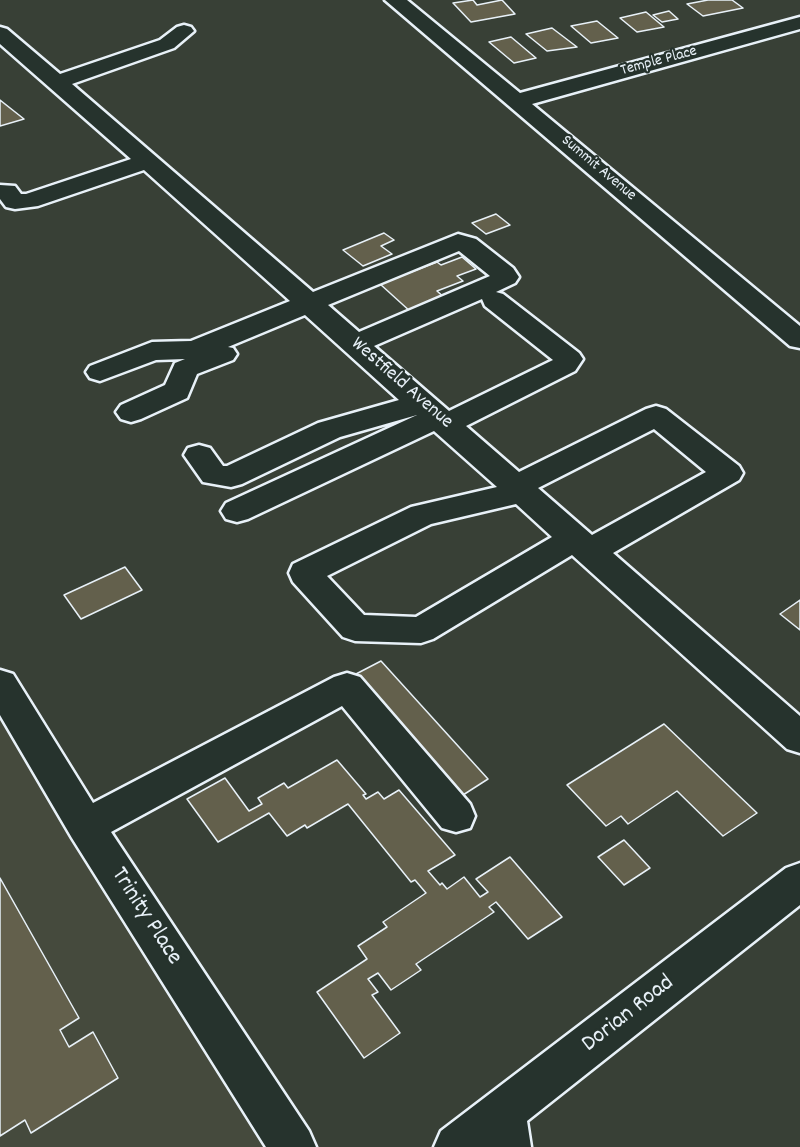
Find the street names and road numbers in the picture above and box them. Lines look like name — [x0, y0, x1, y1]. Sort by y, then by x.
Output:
street label: Temple Place — [619, 43, 699, 81]
street label: Summit Avenue — [557, 132, 639, 206]
street label: Westfield Avenue — [345, 333, 457, 435]
street label: Trinity Place — [103, 863, 187, 971]
street label: Dorian Road — [577, 970, 681, 1060]

